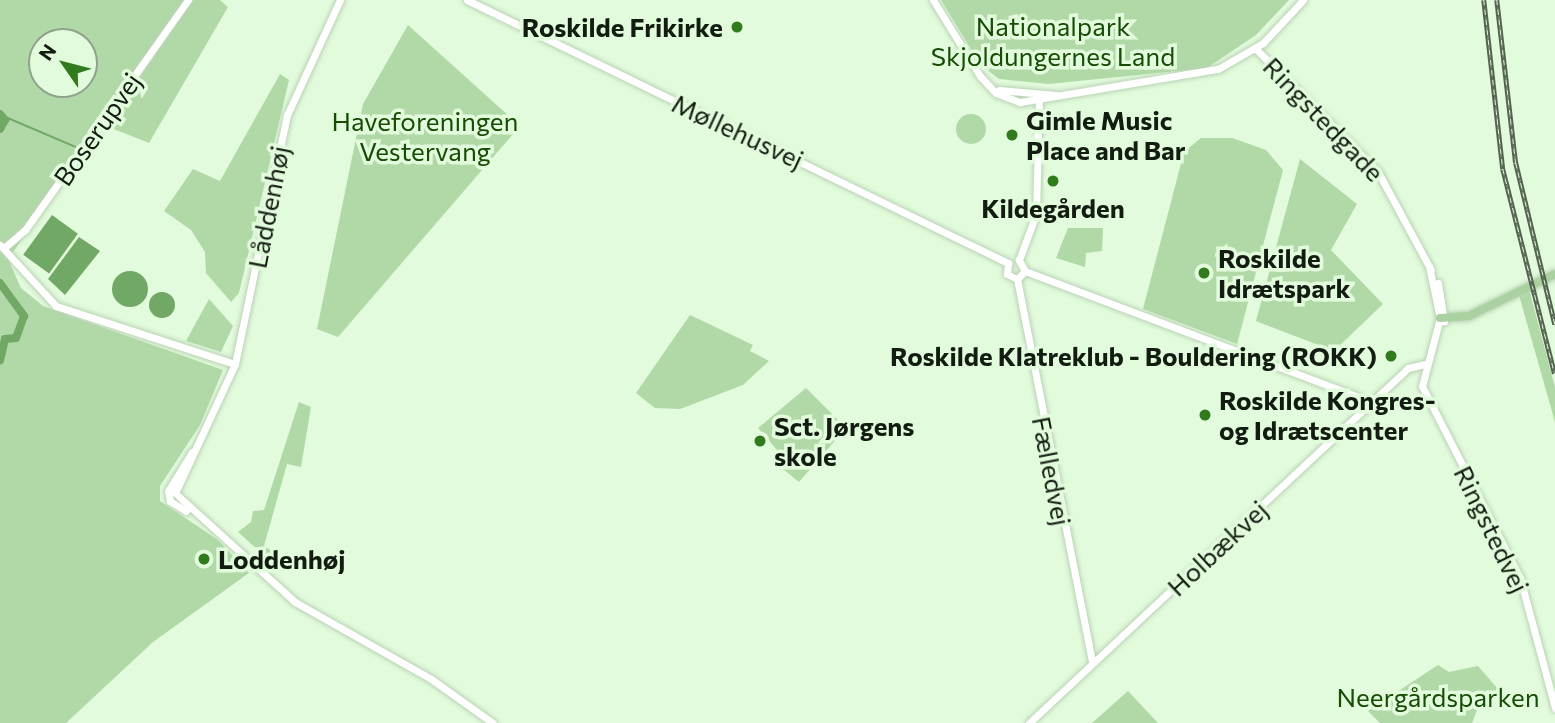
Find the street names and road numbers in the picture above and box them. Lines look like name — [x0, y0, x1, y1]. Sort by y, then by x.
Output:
street label: Ringstedgade — [1257, 51, 1391, 187]
street label: Boserupvej — [47, 66, 147, 192]
street label: Møllehusvej — [667, 87, 809, 175]
street label: Låddenhøj — [241, 143, 295, 271]
street label: Fælledvej — [1026, 414, 1078, 528]
street label: Ringstedvej — [1448, 460, 1536, 598]
street label: Holbækvej — [1160, 494, 1274, 602]

